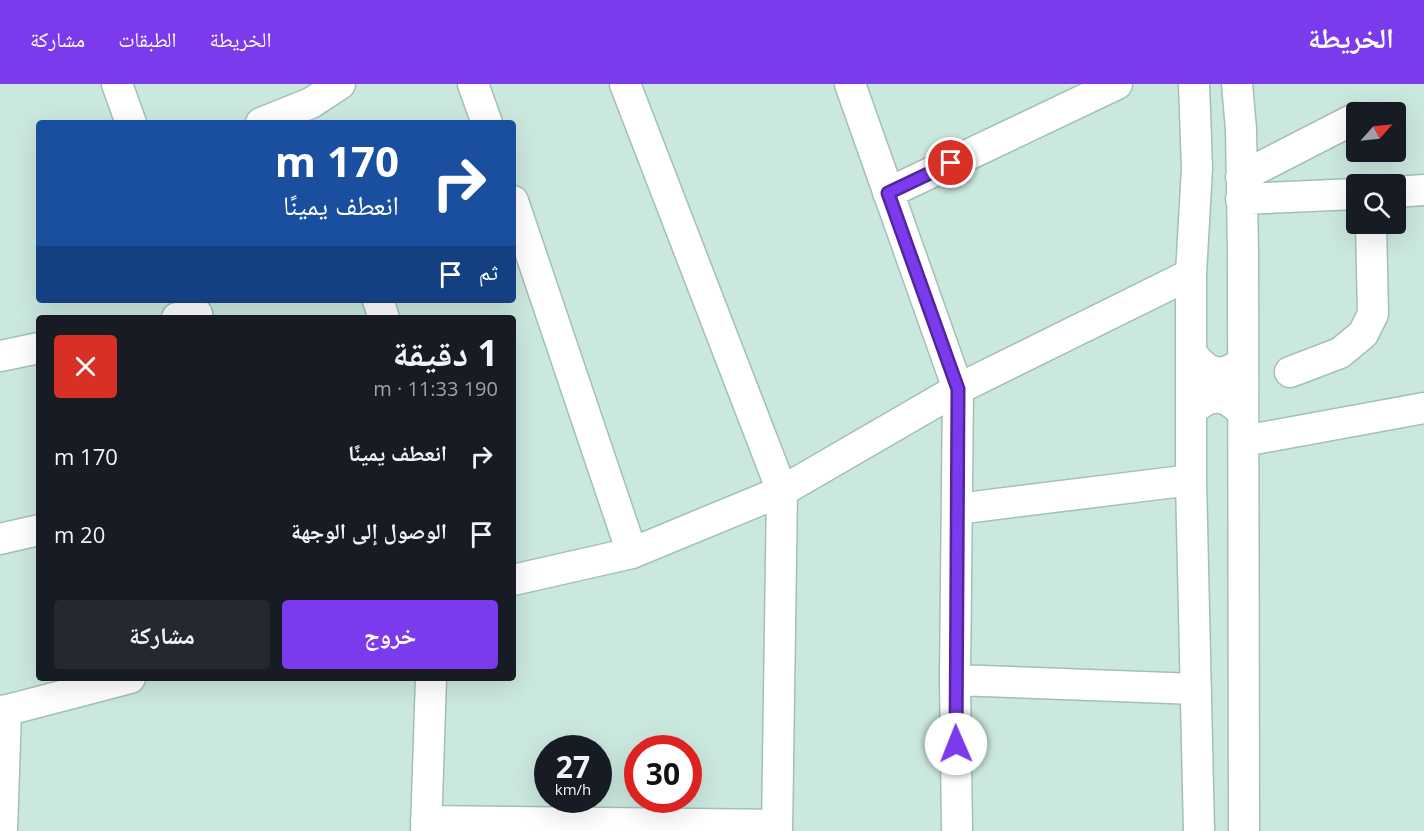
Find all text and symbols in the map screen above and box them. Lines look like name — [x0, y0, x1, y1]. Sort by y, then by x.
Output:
text: الخريطة — [1308, 18, 1394, 56]
text: مشاركة — [30, 25, 85, 53]
text: الطبقات — [118, 25, 177, 53]
text: الخريطة — [210, 25, 271, 53]
north arrow — [1346, 102, 1406, 162]
map controls — [1346, 102, 1406, 234]
text: 170 m — [275, 132, 399, 189]
pin — [925, 137, 976, 188]
icon: right — [420, 144, 498, 222]
icon: arrive — [934, 146, 967, 179]
button: search — [1346, 174, 1406, 234]
text: انعطف يمينًا — [283, 186, 399, 223]
text: ثم — [479, 256, 498, 286]
icon: arrive — [434, 258, 467, 291]
text: 1 دقيقة — [392, 328, 498, 377]
button: close — [54, 335, 117, 398]
text: 190 m · 11:33 — [373, 375, 498, 402]
text: انعطف يمينًا — [348, 437, 447, 467]
icon: right — [465, 440, 498, 473]
text: 170 m — [54, 441, 118, 471]
text: الوصول إلى الوجهة — [291, 515, 447, 545]
icon: arrive — [465, 518, 498, 551]
text: 20 m — [54, 519, 105, 549]
button: مشاركة — [54, 600, 270, 669]
button: خروج — [282, 600, 498, 669]
position arrow — [924, 712, 988, 776]
speed limit sign: 30 — [624, 735, 702, 813]
text: 27 — [556, 746, 590, 787]
text: km/h — [555, 779, 591, 799]

